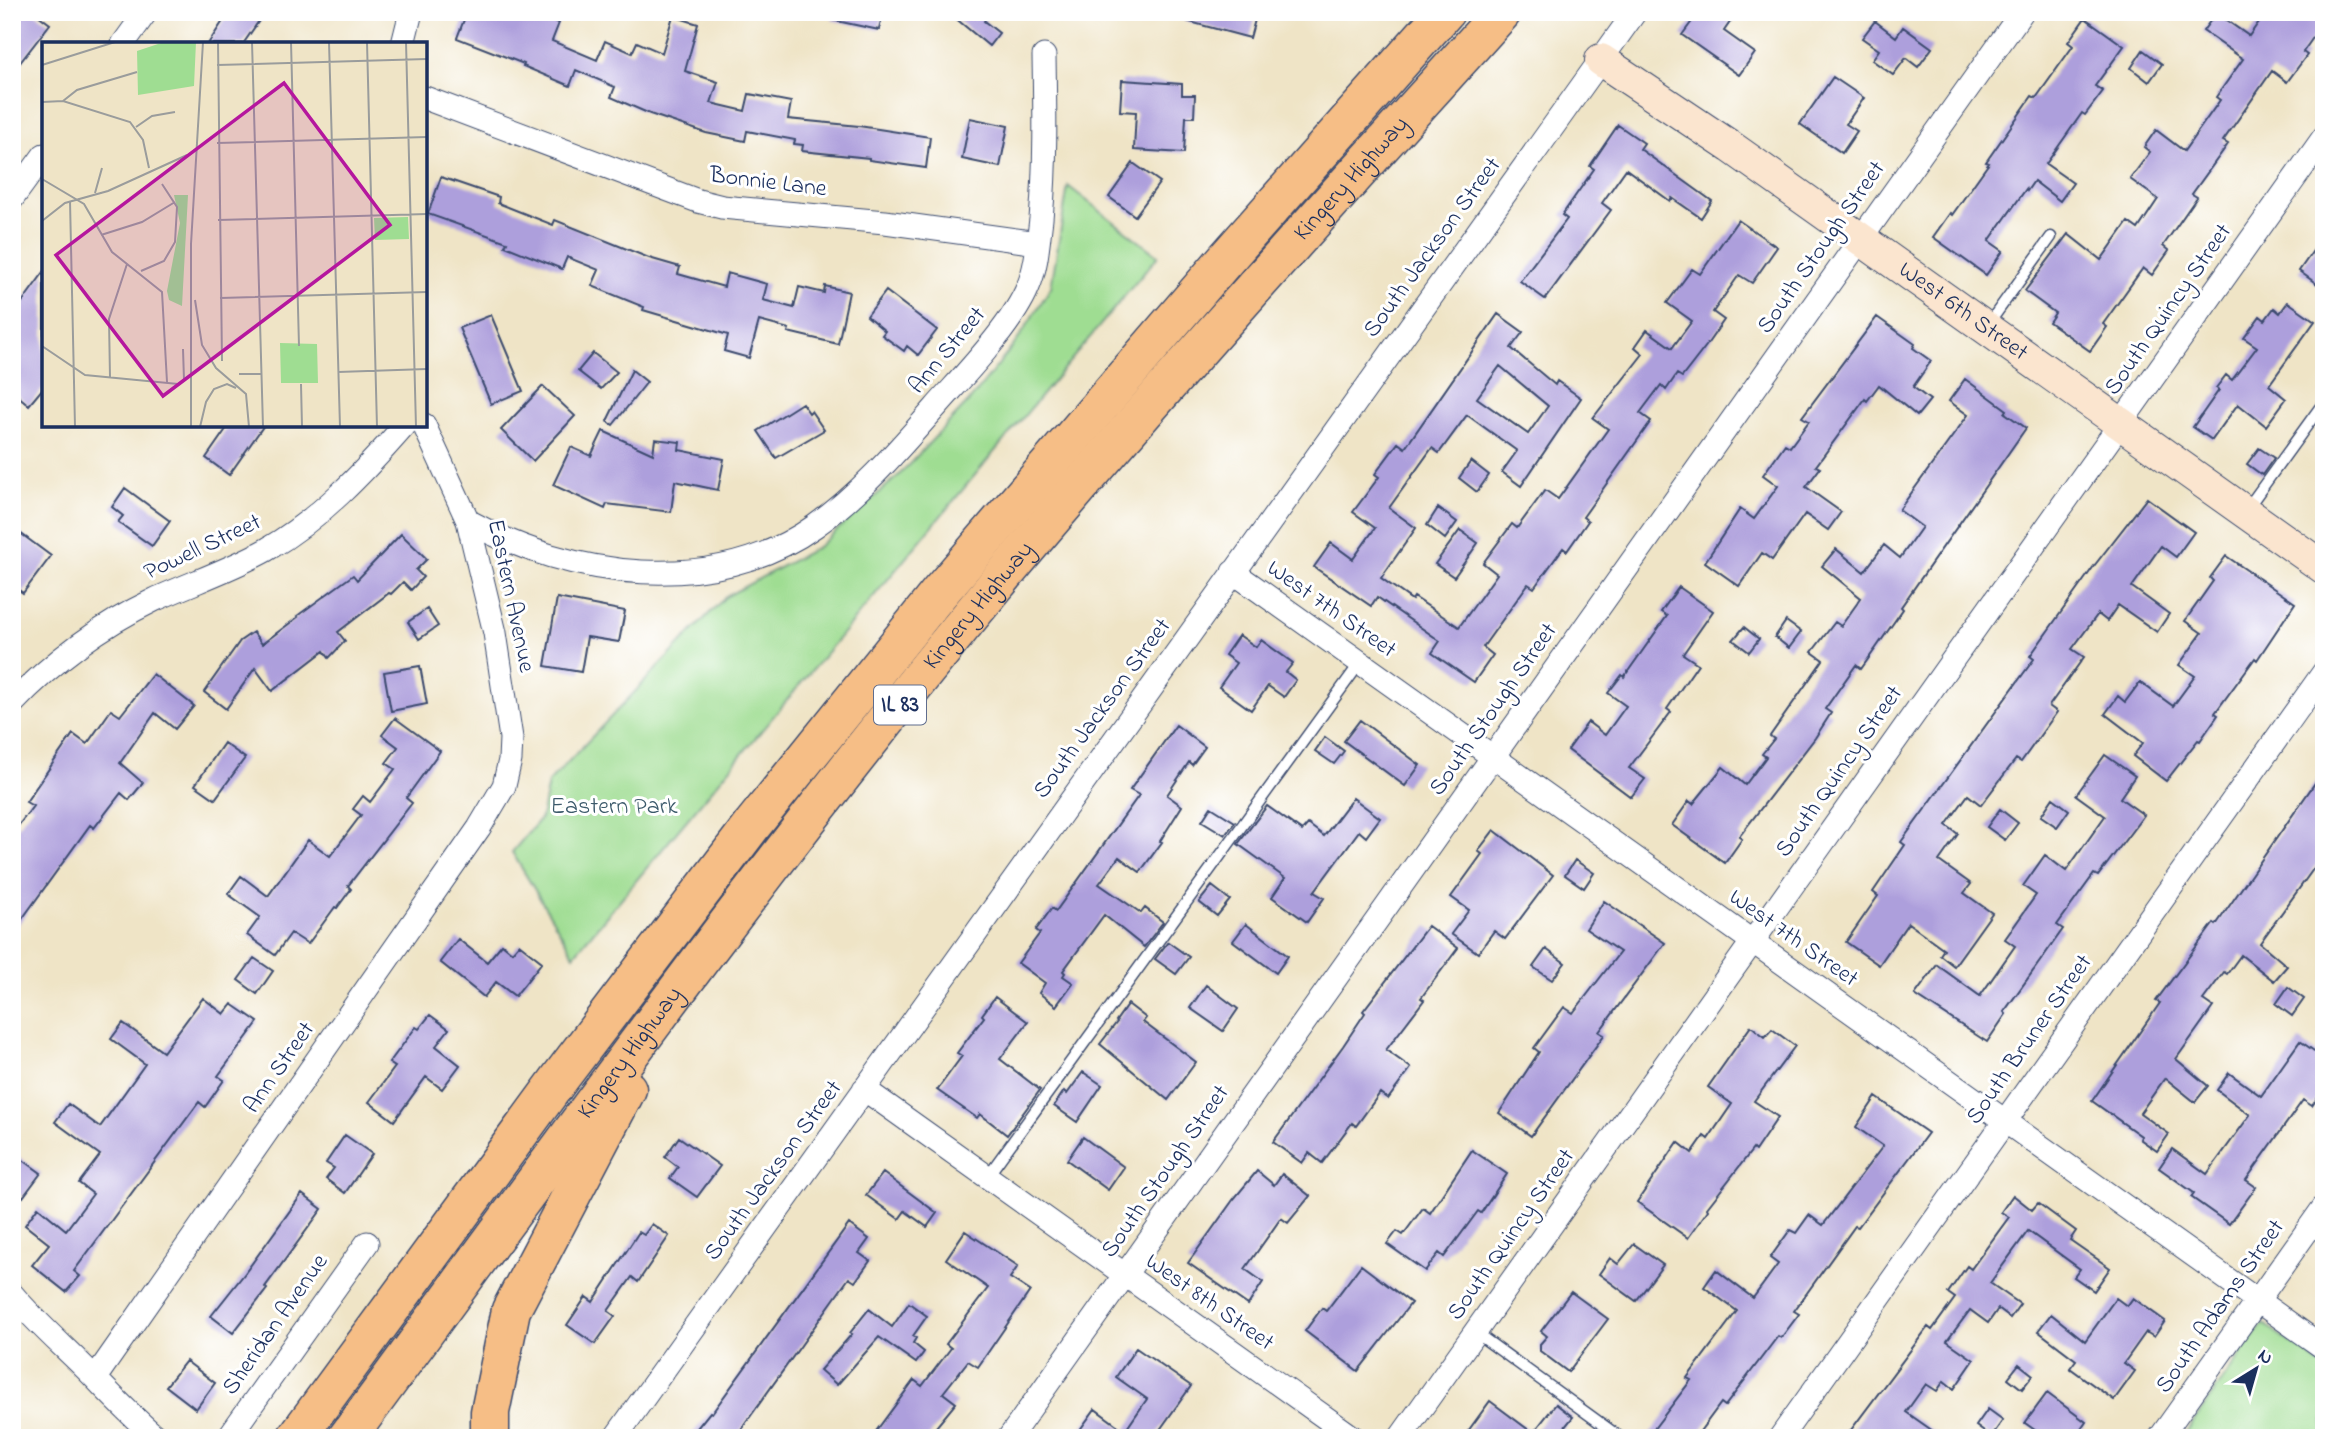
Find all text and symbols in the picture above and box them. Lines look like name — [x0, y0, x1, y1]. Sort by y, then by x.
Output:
inset map — [42, 42, 427, 427]
street label: Kingery Highway — [1286, 108, 1418, 249]
street label: South Jackson Street — [1355, 150, 1511, 346]
street label: South Stough Street — [1749, 154, 1895, 342]
street label: Bonnie Lane — [706, 158, 829, 208]
street label: South Quincy Street — [2097, 217, 2242, 404]
street label: West 6th Street — [1891, 253, 2035, 370]
street label: Ann Street — [901, 300, 995, 402]
street label: Powell Street — [139, 506, 267, 590]
street label: Eastern Avenue — [477, 516, 543, 676]
street label: Kingery Highway — [915, 534, 1043, 678]
street label: West 7th Street — [1259, 552, 1403, 668]
street label: South Jackson Street — [1025, 611, 1181, 807]
street label: South Stough Street — [1421, 616, 1567, 804]
street label: South Quincy Street — [1768, 679, 1913, 866]
road number: IL 83 — [874, 685, 926, 724]
park label: Eastern Park — [550, 790, 678, 825]
street label: West 7th Street — [1721, 881, 1865, 997]
street label: South Bruner Street — [1958, 948, 2102, 1132]
street label: Kingery Highway — [569, 979, 692, 1127]
street label: Ann Street — [236, 1015, 324, 1121]
street label: South Jackson Street — [696, 1073, 852, 1269]
street label: South Stough Street — [1093, 1078, 1239, 1266]
street label: South Quincy Street — [1440, 1142, 1585, 1329]
street label: South Adams Street — [2148, 1213, 2294, 1401]
street label: West 8th Street — [1137, 1245, 1281, 1361]
street label: Sheridan Avenue — [214, 1247, 338, 1403]
north arrow — [2220, 1334, 2290, 1404]
text: N — [2251, 1343, 2278, 1372]

